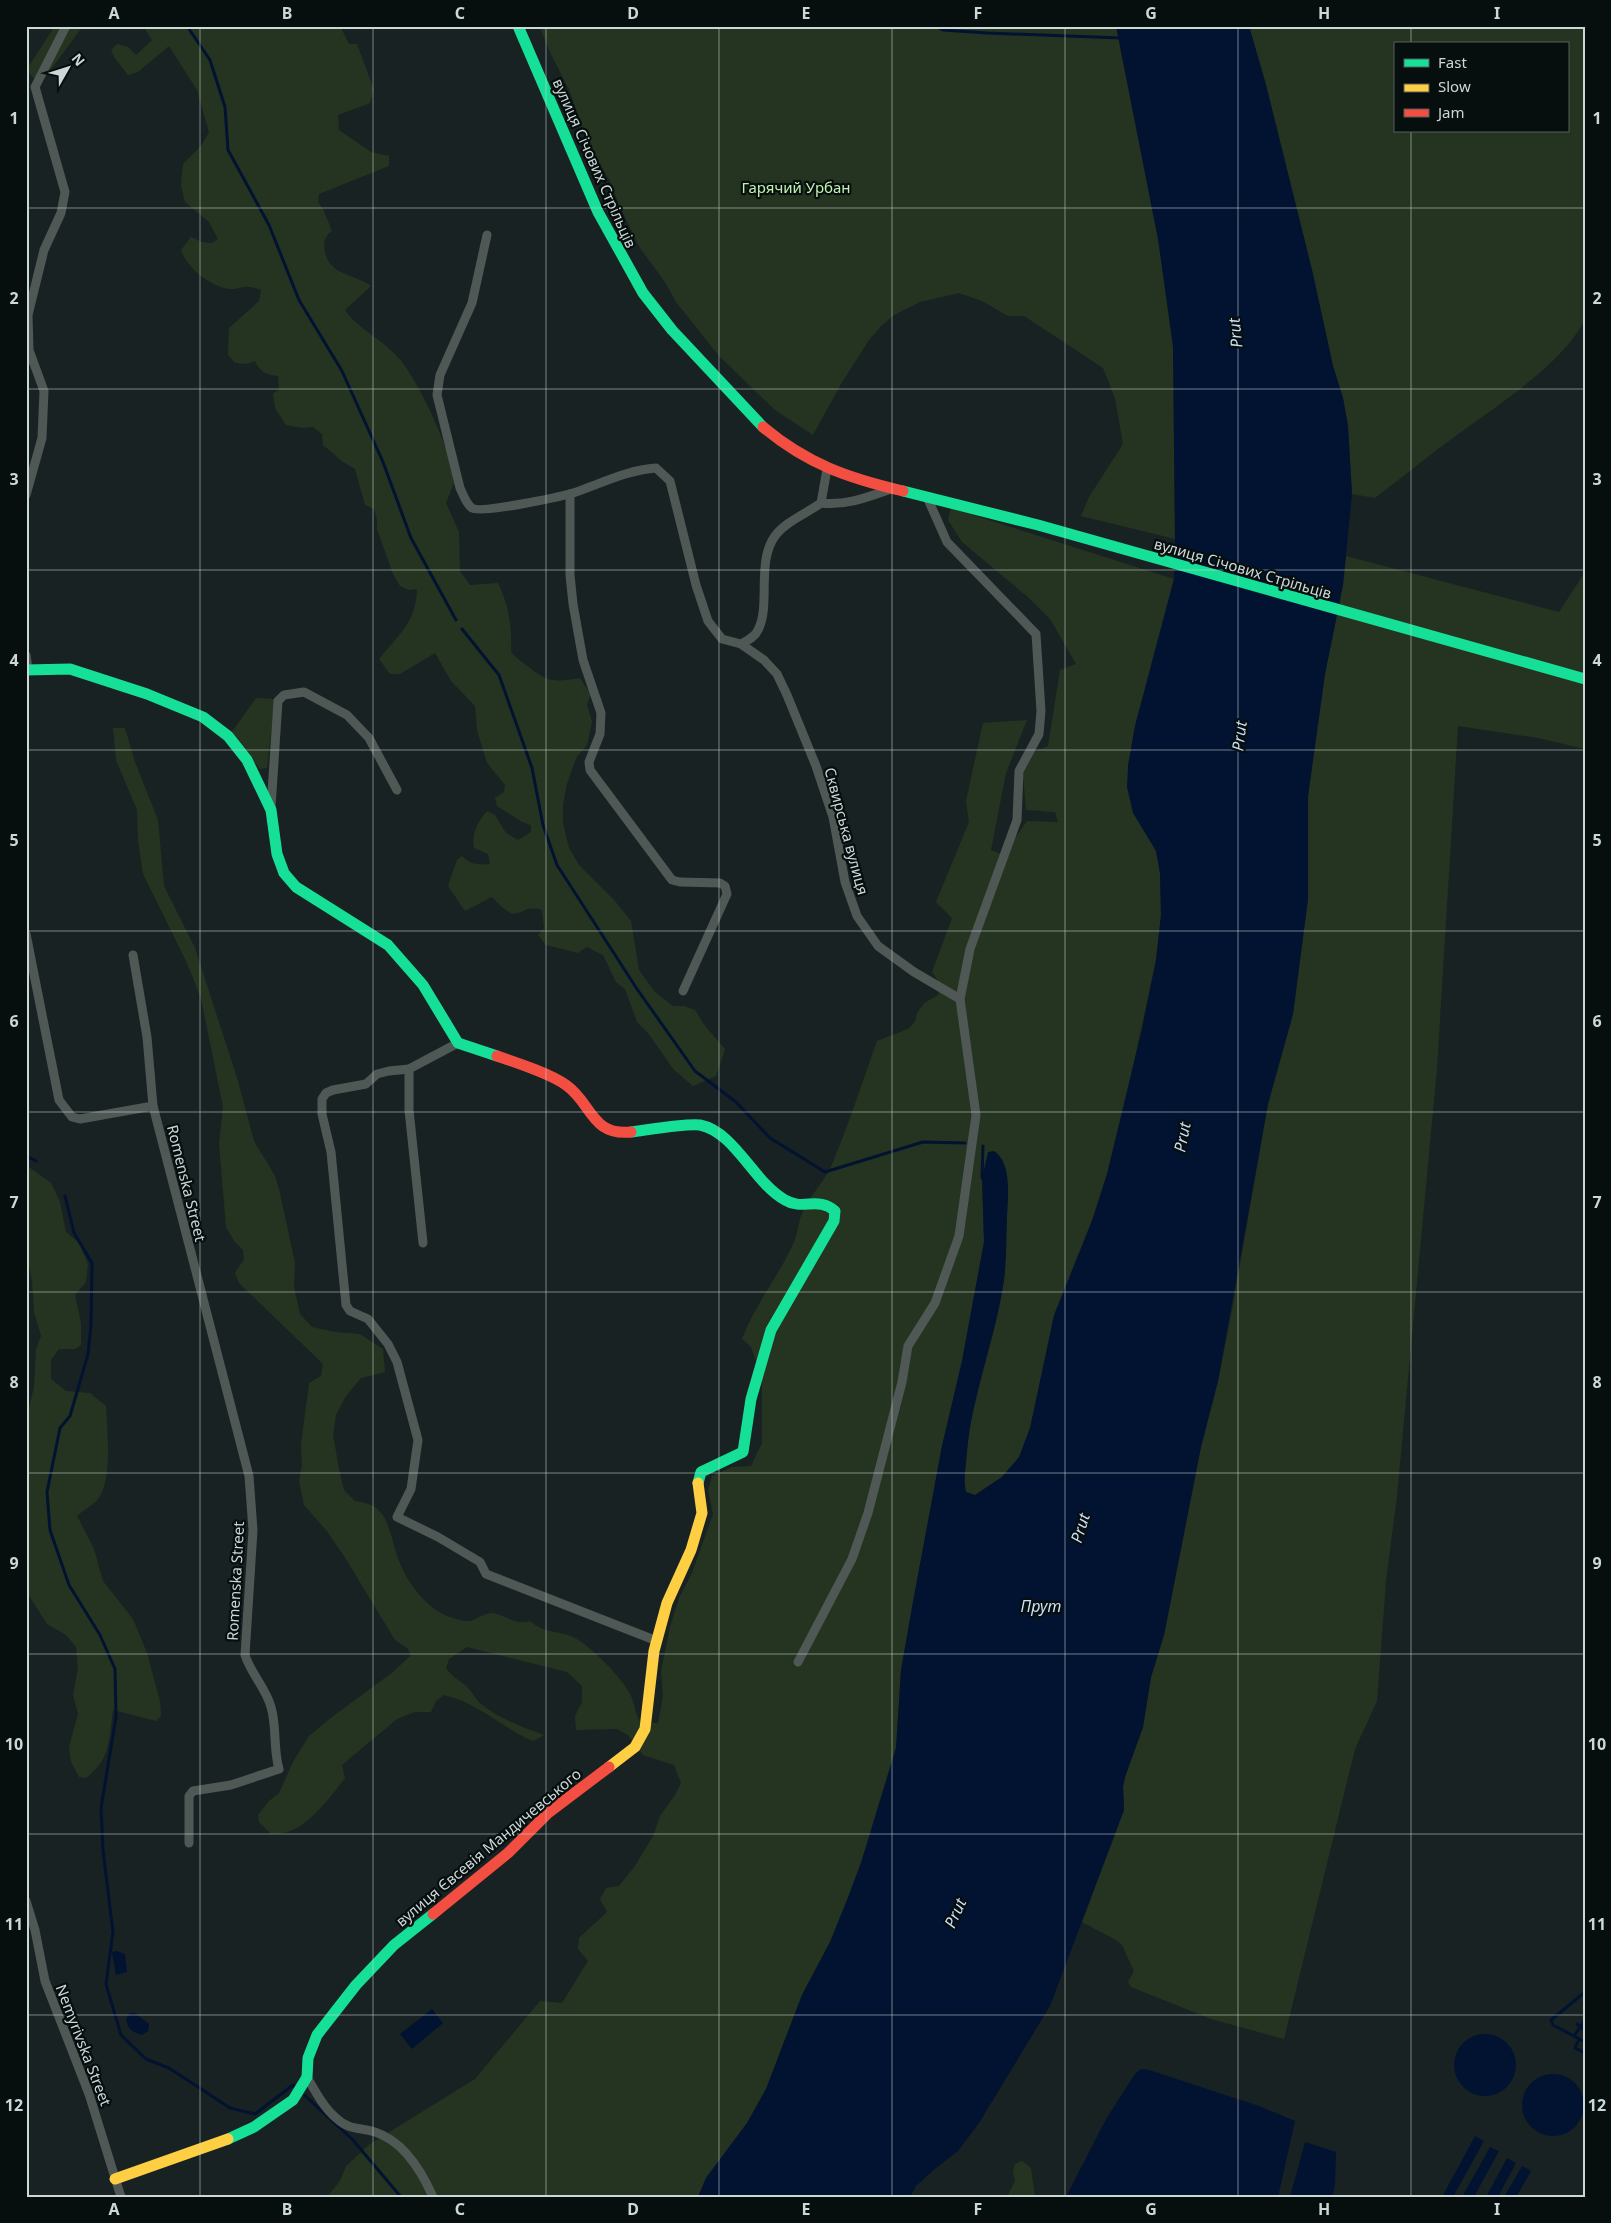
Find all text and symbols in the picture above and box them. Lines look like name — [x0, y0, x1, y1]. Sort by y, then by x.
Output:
text: A — [108, 2, 120, 24]
text: B — [282, 2, 292, 24]
text: C — [455, 2, 465, 24]
text: D — [627, 2, 639, 24]
text: E — [802, 2, 811, 24]
text: F — [974, 2, 982, 24]
text: G — [1145, 2, 1157, 24]
text: H — [1318, 2, 1330, 24]
text: I — [1494, 2, 1500, 24]
north arrow — [42, 42, 92, 92]
legend — [1394, 42, 1568, 132]
text: N — [68, 49, 89, 70]
text: Fast — [1438, 52, 1467, 72]
street label: вулиця Січових Стрільців — [549, 75, 641, 251]
text: Slow — [1438, 76, 1471, 96]
text: Jam — [1436, 102, 1465, 122]
text: 1 — [9, 107, 19, 129]
text: 1 — [1592, 107, 1602, 129]
park label: Гарячий Урбан — [741, 177, 851, 197]
text: 2 — [9, 287, 19, 309]
text: 2 — [1592, 287, 1602, 309]
water label: Prut — [1222, 316, 1248, 349]
text: 3 — [9, 468, 19, 490]
text: 3 — [1592, 468, 1602, 490]
street label: вулиця Січових Стрільців — [1152, 533, 1334, 603]
text: 4 — [9, 649, 19, 671]
text: 4 — [1592, 649, 1602, 671]
water label: Prut — [1226, 719, 1252, 752]
street label: Сквирська вулиця — [820, 765, 874, 897]
text: 5 — [9, 829, 19, 851]
text: 5 — [1592, 829, 1602, 851]
text: 6 — [9, 1010, 19, 1032]
text: 6 — [1592, 1010, 1602, 1032]
water label: Prut — [1168, 1120, 1196, 1154]
street label: Romenska Street — [163, 1123, 211, 1244]
text: 7 — [9, 1191, 19, 1213]
text: 7 — [1592, 1191, 1602, 1213]
text: 8 — [9, 1371, 19, 1393]
text: 8 — [1592, 1371, 1602, 1393]
water label: Prut — [1065, 1510, 1095, 1546]
street label: Romenska Street — [222, 1520, 248, 1641]
text: 9 — [9, 1552, 19, 1574]
text: 9 — [1592, 1552, 1602, 1574]
water label: Прут — [1021, 1595, 1062, 1617]
text: 10 — [5, 1733, 23, 1755]
text: 10 — [1588, 1733, 1606, 1755]
street label: вулиця Євсевія Мандичевського — [391, 1763, 585, 1931]
water label: Prut — [939, 1894, 971, 1931]
text: 11 — [5, 1913, 23, 1935]
text: 11 — [1588, 1913, 1606, 1935]
street label: Nemyrivska Street — [52, 1981, 117, 2109]
text: 12 — [5, 2094, 23, 2116]
text: 12 — [1588, 2094, 1606, 2116]
text: A — [108, 2198, 120, 2220]
text: B — [282, 2198, 292, 2220]
text: C — [455, 2198, 465, 2220]
text: D — [627, 2198, 639, 2220]
text: E — [802, 2198, 811, 2220]
text: F — [974, 2198, 982, 2220]
text: G — [1145, 2198, 1157, 2220]
text: H — [1318, 2198, 1330, 2220]
text: I — [1494, 2198, 1500, 2220]

